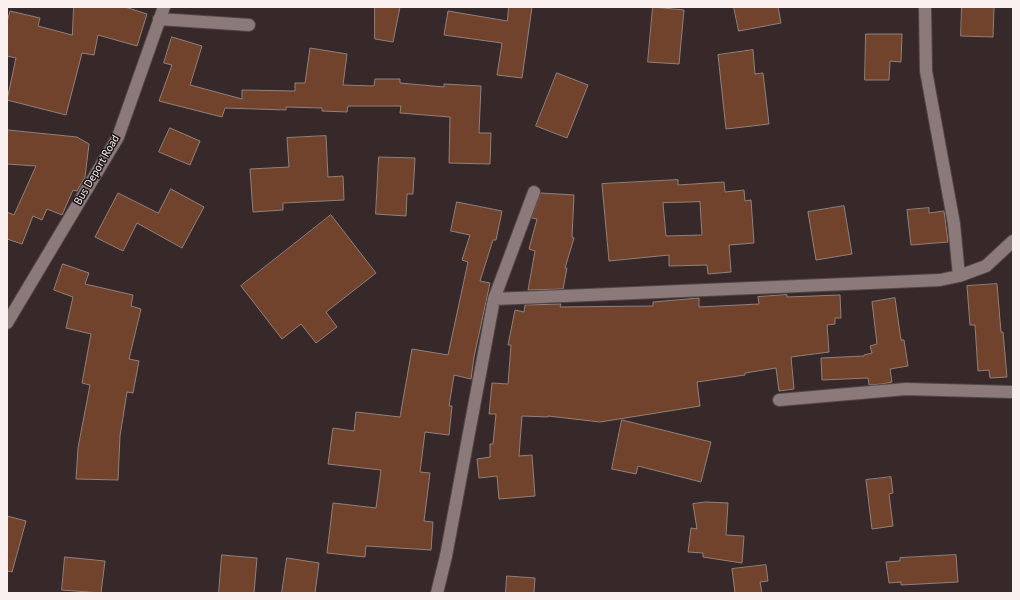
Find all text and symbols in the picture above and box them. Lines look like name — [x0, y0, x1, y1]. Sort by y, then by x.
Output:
street label: Bus Deport Road — [72, 133, 122, 207]

